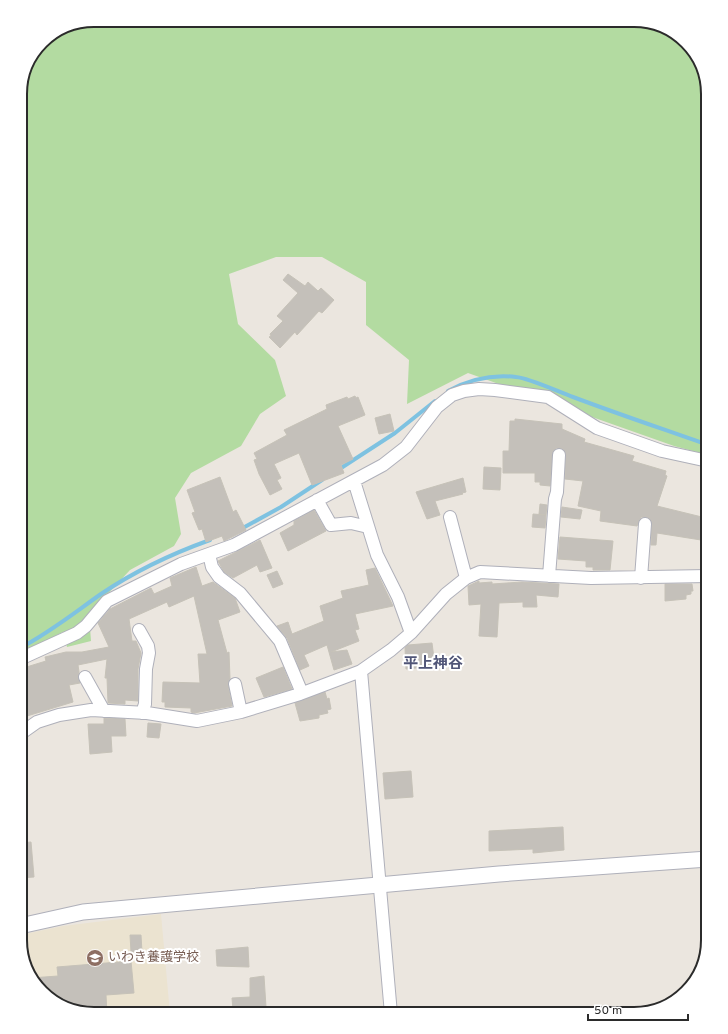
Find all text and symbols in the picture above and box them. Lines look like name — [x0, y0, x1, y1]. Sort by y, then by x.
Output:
district label: 平上神谷 — [403, 654, 463, 674]
school or university icon: いわき養護学校 — [85, 948, 105, 968]
place label: いわき養護学校 — [108, 949, 199, 966]
scale bar — [588, 996, 688, 1022]
text: 50 m — [594, 1003, 622, 1019]

